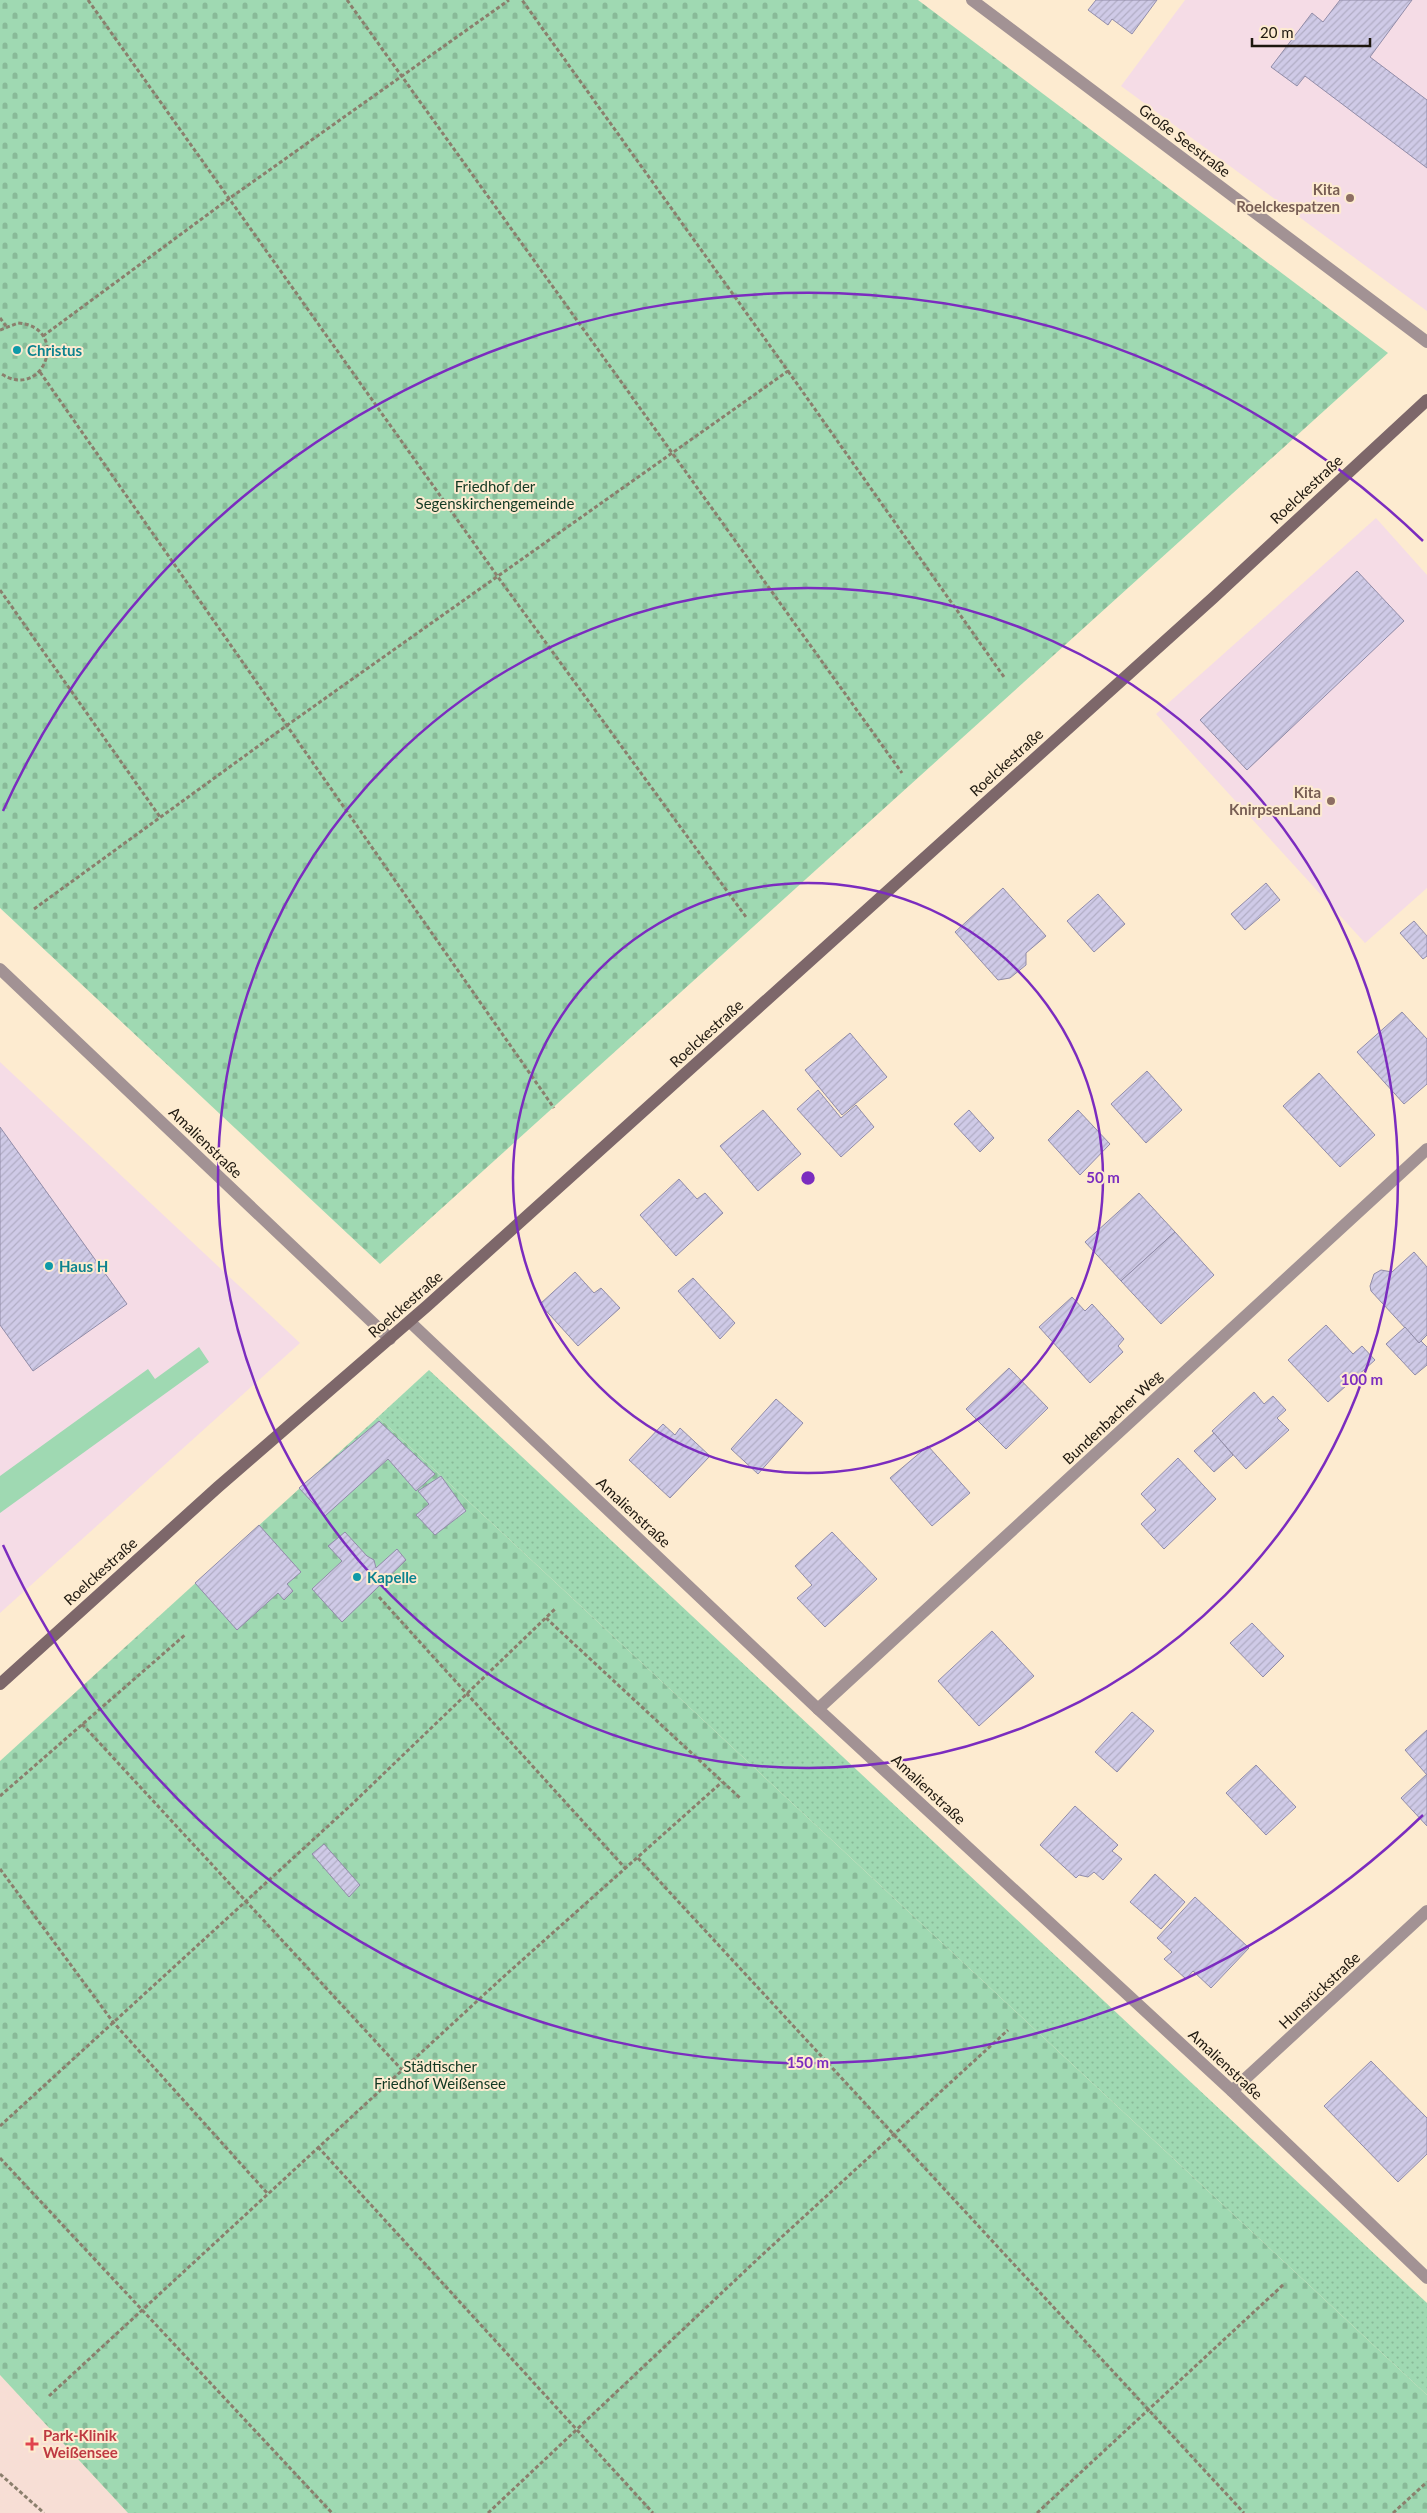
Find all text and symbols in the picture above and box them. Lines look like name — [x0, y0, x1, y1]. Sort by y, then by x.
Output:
scale bar — [1252, 15, 1370, 47]
text: 20 m — [1260, 23, 1294, 41]
street label: Große Seestraße — [1136, 100, 1234, 180]
place label: Kita Roelckespatzen — [1236, 180, 1340, 215]
marker: Kita Roelckespatzen — [1344, 192, 1356, 204]
place label: Christus — [27, 341, 82, 359]
marker: Christus — [11, 344, 23, 356]
street label: Roelckestraße — [1266, 451, 1346, 527]
park label: Friedhof der Segenskirchengemeinde — [416, 477, 574, 512]
street label: Roelckestraße — [966, 724, 1046, 800]
place label: Kita KnirpsenLand — [1229, 783, 1321, 818]
marker: Kita KnirpsenLand — [1325, 795, 1337, 807]
street label: Roelckestraße — [666, 995, 746, 1071]
street label: Amalienstraße — [166, 1103, 246, 1181]
text: 50 m — [1086, 1168, 1120, 1186]
centre of rings — [799, 1169, 817, 1187]
place label: Haus H — [59, 1257, 108, 1275]
marker: Haus H — [43, 1260, 55, 1272]
street label: Roelckestraße — [364, 1267, 446, 1341]
street label: Bundenbacher Weg — [1059, 1366, 1166, 1468]
text: 100 m — [1341, 1370, 1383, 1388]
street label: Amalienstraße — [593, 1473, 675, 1551]
street label: Roelckestraße — [60, 1533, 140, 1609]
place label: Kapelle — [367, 1568, 417, 1586]
marker: Kapelle — [351, 1571, 363, 1583]
street label: Amalienstraße — [888, 1750, 970, 1828]
street label: Hunsrückstraße — [1275, 1948, 1363, 2032]
street label: Amalienstraße — [1185, 2025, 1267, 2103]
text: 150 m — [787, 2053, 829, 2071]
park label: Städtischer Friedhof Weißensee — [374, 2057, 506, 2092]
place label: Park-Klinik Weißensee — [43, 2426, 118, 2461]
marker: Park-Klinik Weißensee — [25, 2437, 39, 2451]

